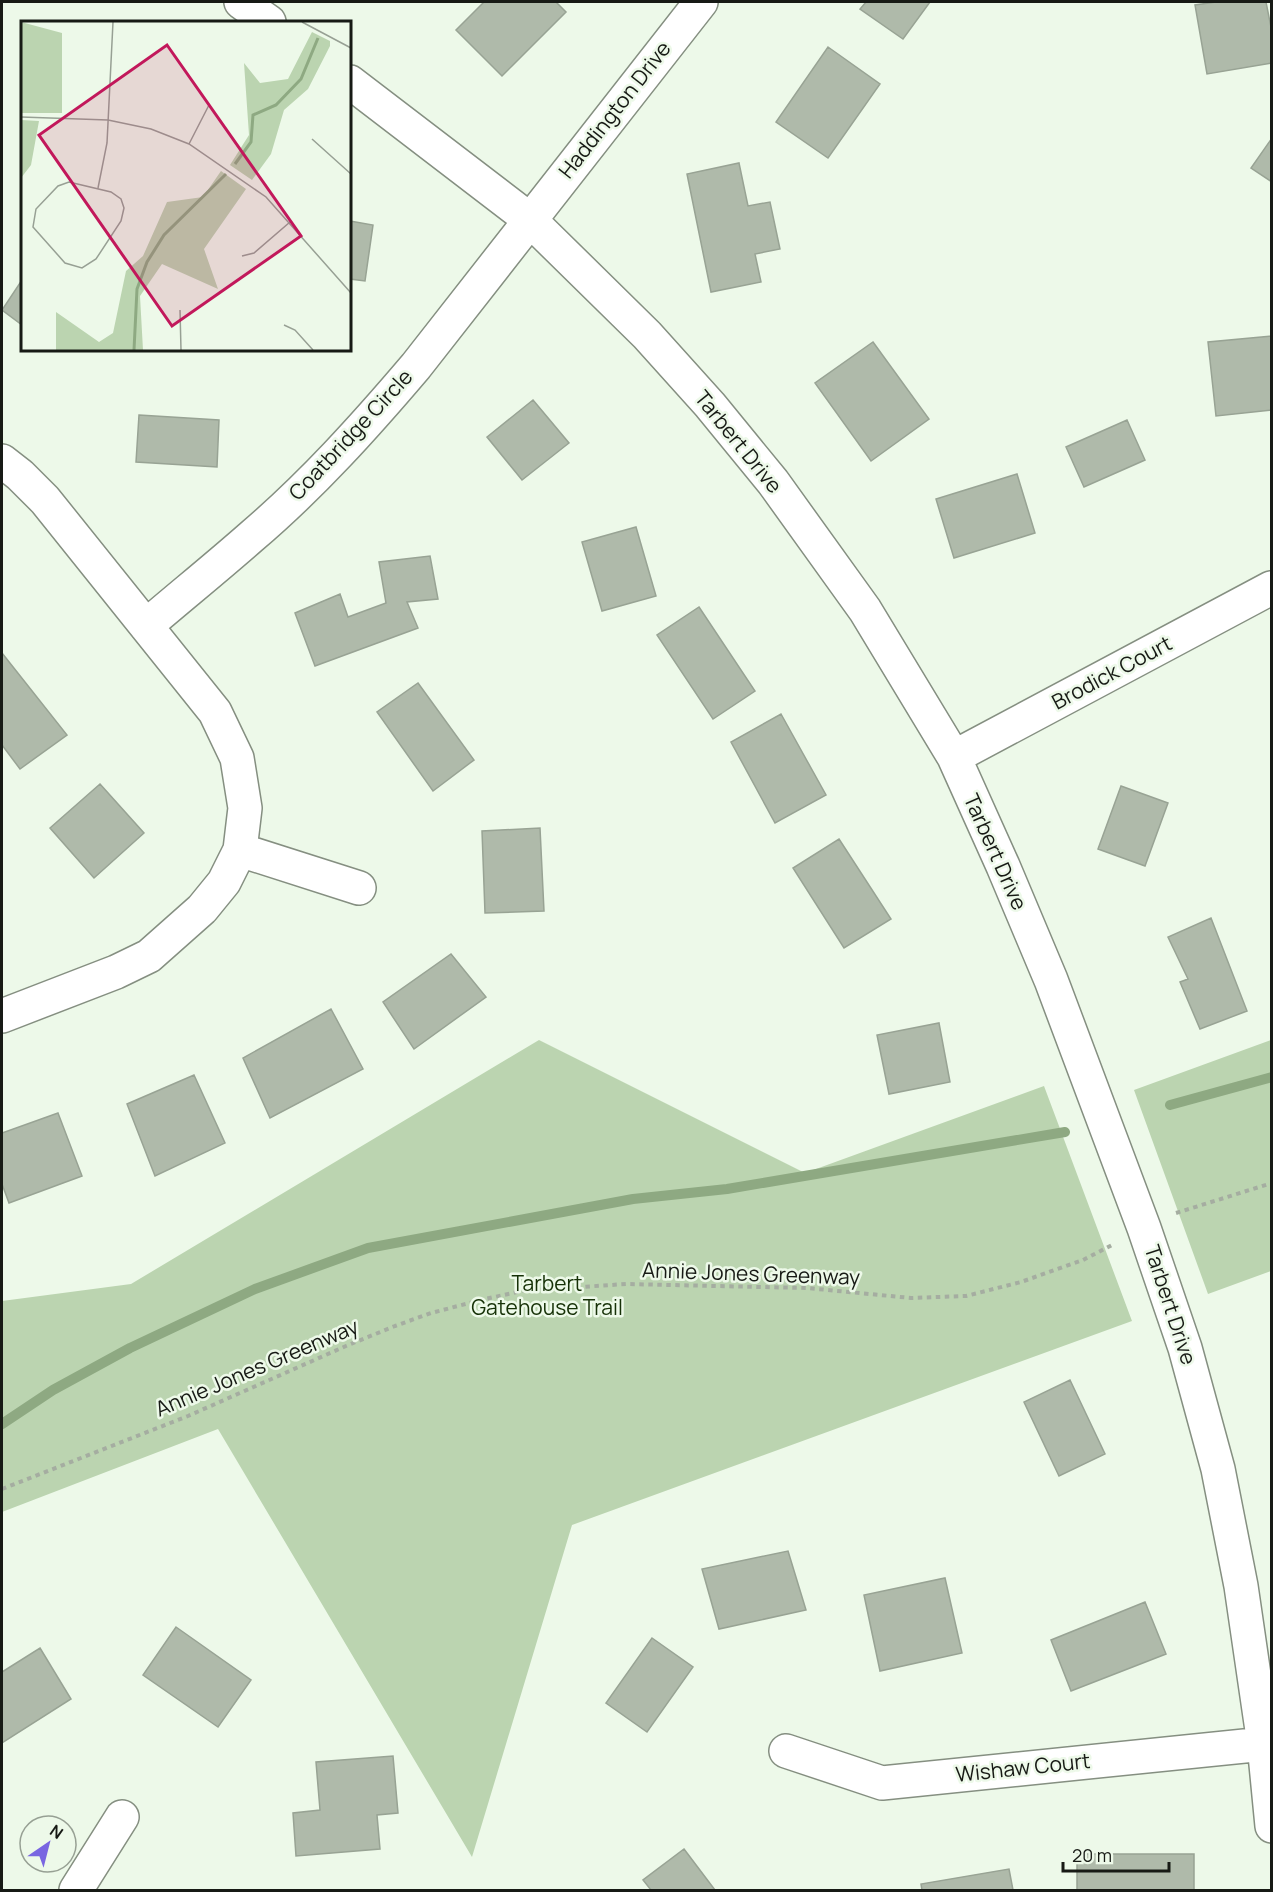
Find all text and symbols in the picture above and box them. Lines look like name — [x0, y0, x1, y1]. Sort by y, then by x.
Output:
inset map — [21, 21, 351, 351]
street label: Haddington Drive — [552, 35, 677, 184]
street label: Coatbridge Circle — [282, 363, 418, 506]
street label: Tarbert Drive — [689, 384, 789, 498]
street label: Brodick Court — [1047, 629, 1176, 716]
street label: Tarbert Drive — [958, 789, 1034, 914]
street label: Tarbert Drive — [1138, 1241, 1203, 1368]
street label: Annie Jones Greenway — [642, 1255, 861, 1291]
park label: Tarbert Gatehouse Trail — [471, 1269, 623, 1321]
street label: Annie Jones Greenway — [151, 1312, 362, 1423]
street label: Wishaw Court — [954, 1746, 1092, 1788]
north arrow — [18, 1814, 78, 1874]
text: N — [46, 1819, 68, 1844]
scale bar — [1063, 1835, 1170, 1873]
text: 20 m — [1072, 1843, 1112, 1867]

